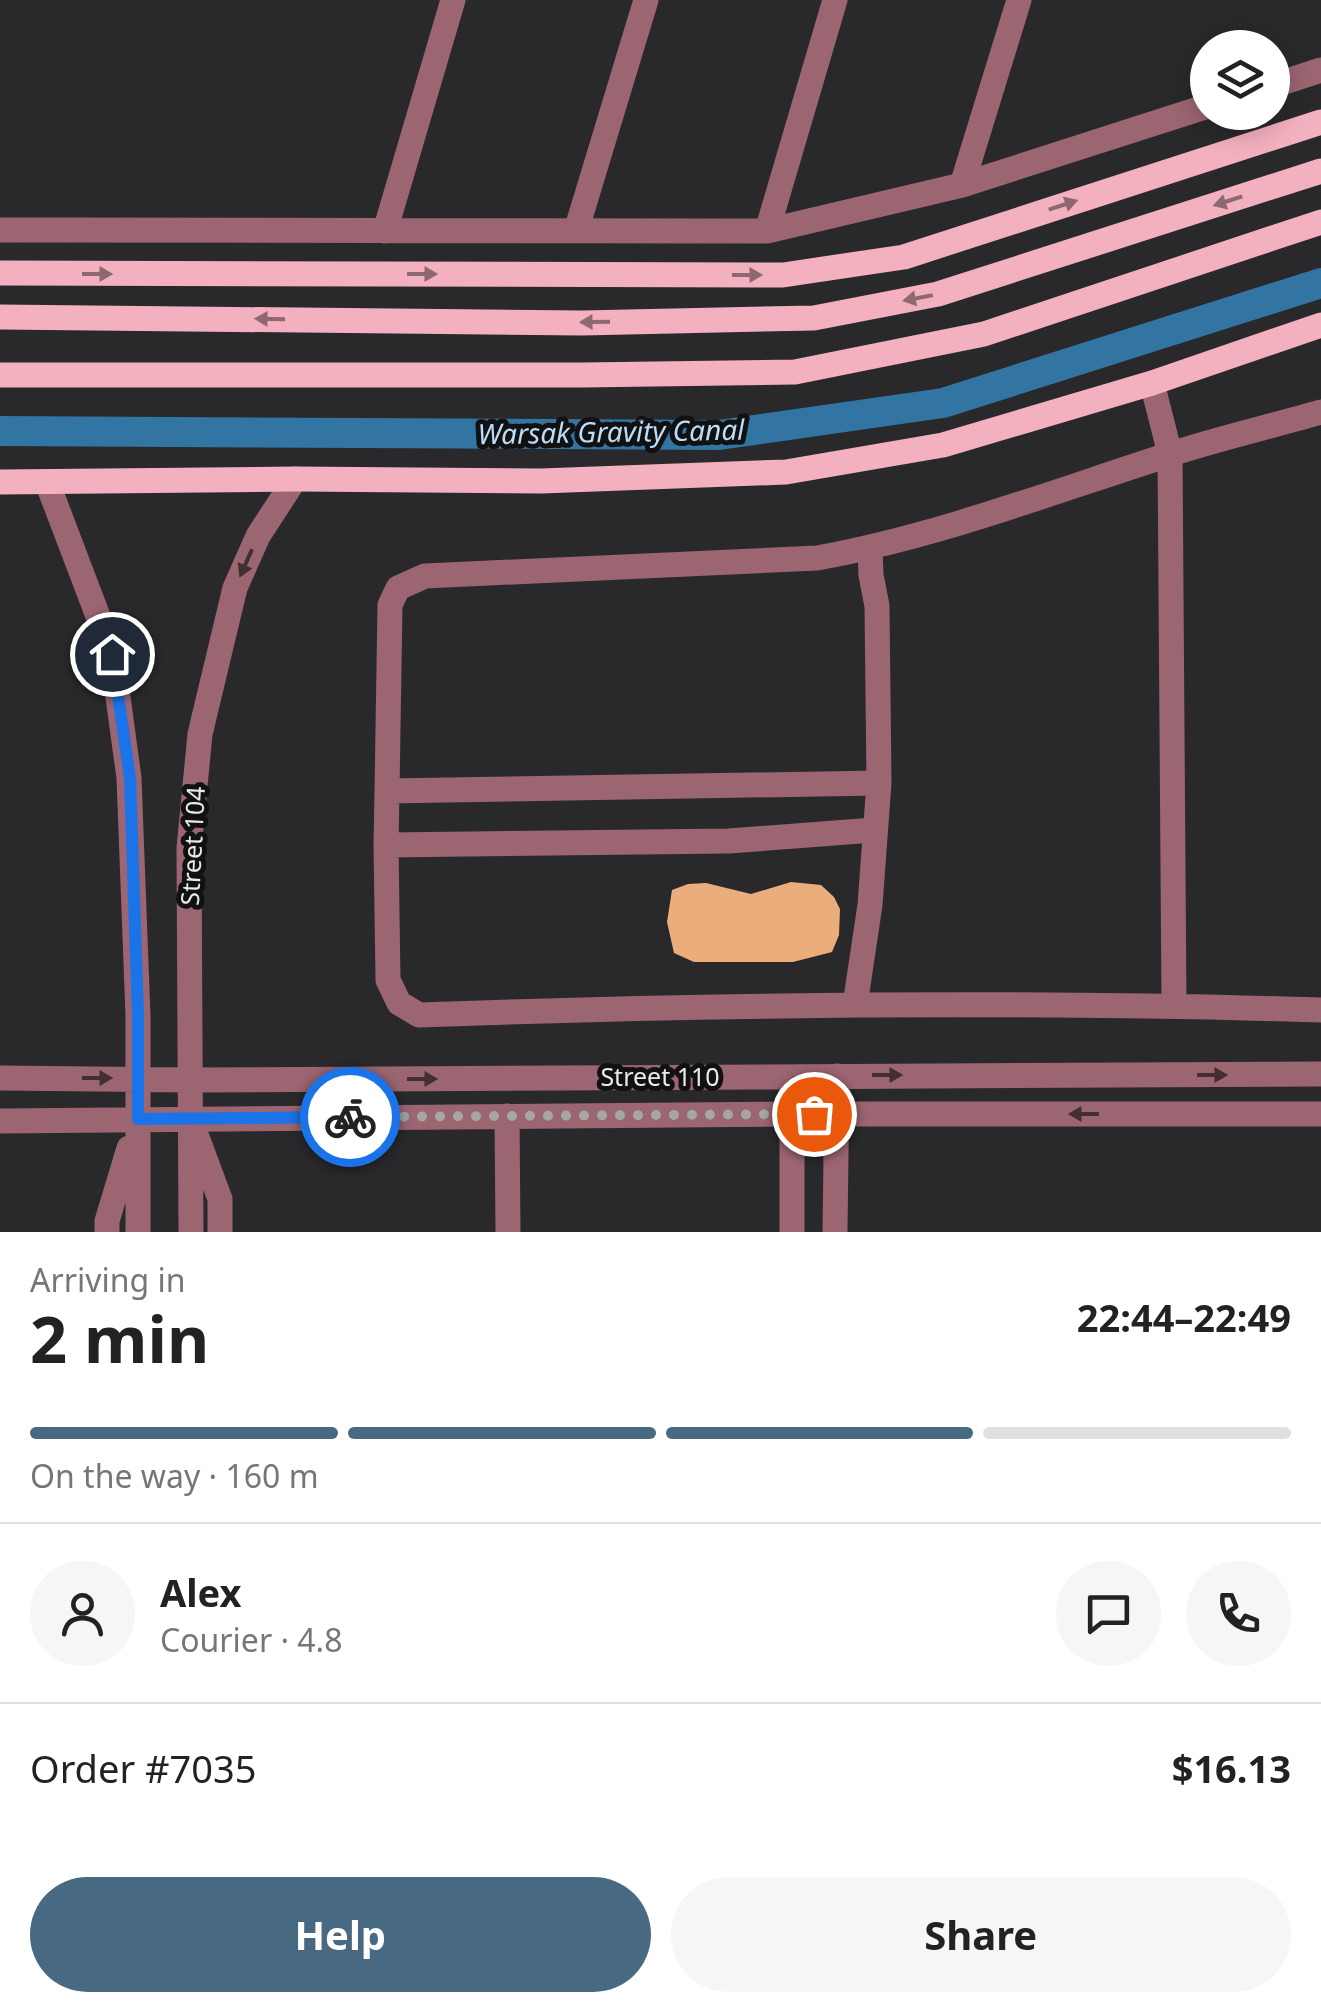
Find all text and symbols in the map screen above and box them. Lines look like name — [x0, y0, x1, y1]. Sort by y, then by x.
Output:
map controls — [1190, 30, 1290, 130]
button: layers — [1190, 30, 1290, 130]
one-way arrow — [1213, 194, 1243, 209]
one-way arrow — [1048, 197, 1078, 212]
one-way arrow — [82, 266, 114, 282]
one-way arrow — [407, 266, 439, 282]
one-way arrow — [732, 267, 764, 283]
one-way arrow — [903, 291, 934, 307]
one-way arrow — [254, 311, 286, 327]
one-way arrow — [579, 315, 611, 331]
water label: Warsak Gravity Canal — [477, 410, 745, 452]
one-way arrow — [238, 548, 254, 578]
pin — [70, 612, 155, 697]
icon: home — [85, 627, 140, 682]
street label: Street 104 — [172, 786, 212, 906]
street label: Street 110 — [600, 1059, 720, 1093]
courier — [300, 1067, 400, 1167]
one-way arrow — [872, 1067, 904, 1083]
one-way arrow — [1197, 1067, 1229, 1083]
one-way arrow — [82, 1070, 114, 1086]
one-way arrow — [407, 1070, 439, 1086]
pin — [772, 1072, 857, 1157]
icon: bag — [787, 1087, 842, 1142]
icon: bike — [323, 1090, 378, 1145]
one-way arrow — [1067, 1106, 1099, 1122]
text: Arriving in — [30, 1258, 185, 1301]
text: 22:44–22:49 — [1077, 1291, 1291, 1343]
text: 2 min — [30, 1294, 209, 1382]
text: On the way · 160 m — [30, 1454, 319, 1497]
button: person — [30, 1561, 135, 1666]
button: chat — [1056, 1561, 1161, 1666]
button: phone — [1186, 1561, 1291, 1666]
text: Alex — [160, 1566, 242, 1618]
text: Courier · 4.8 — [160, 1618, 343, 1661]
text: Order #7035 — [30, 1742, 256, 1794]
text: $16.13 — [1172, 1742, 1291, 1794]
button: Help — [30, 1877, 651, 1992]
button: Share — [671, 1877, 1291, 1992]

